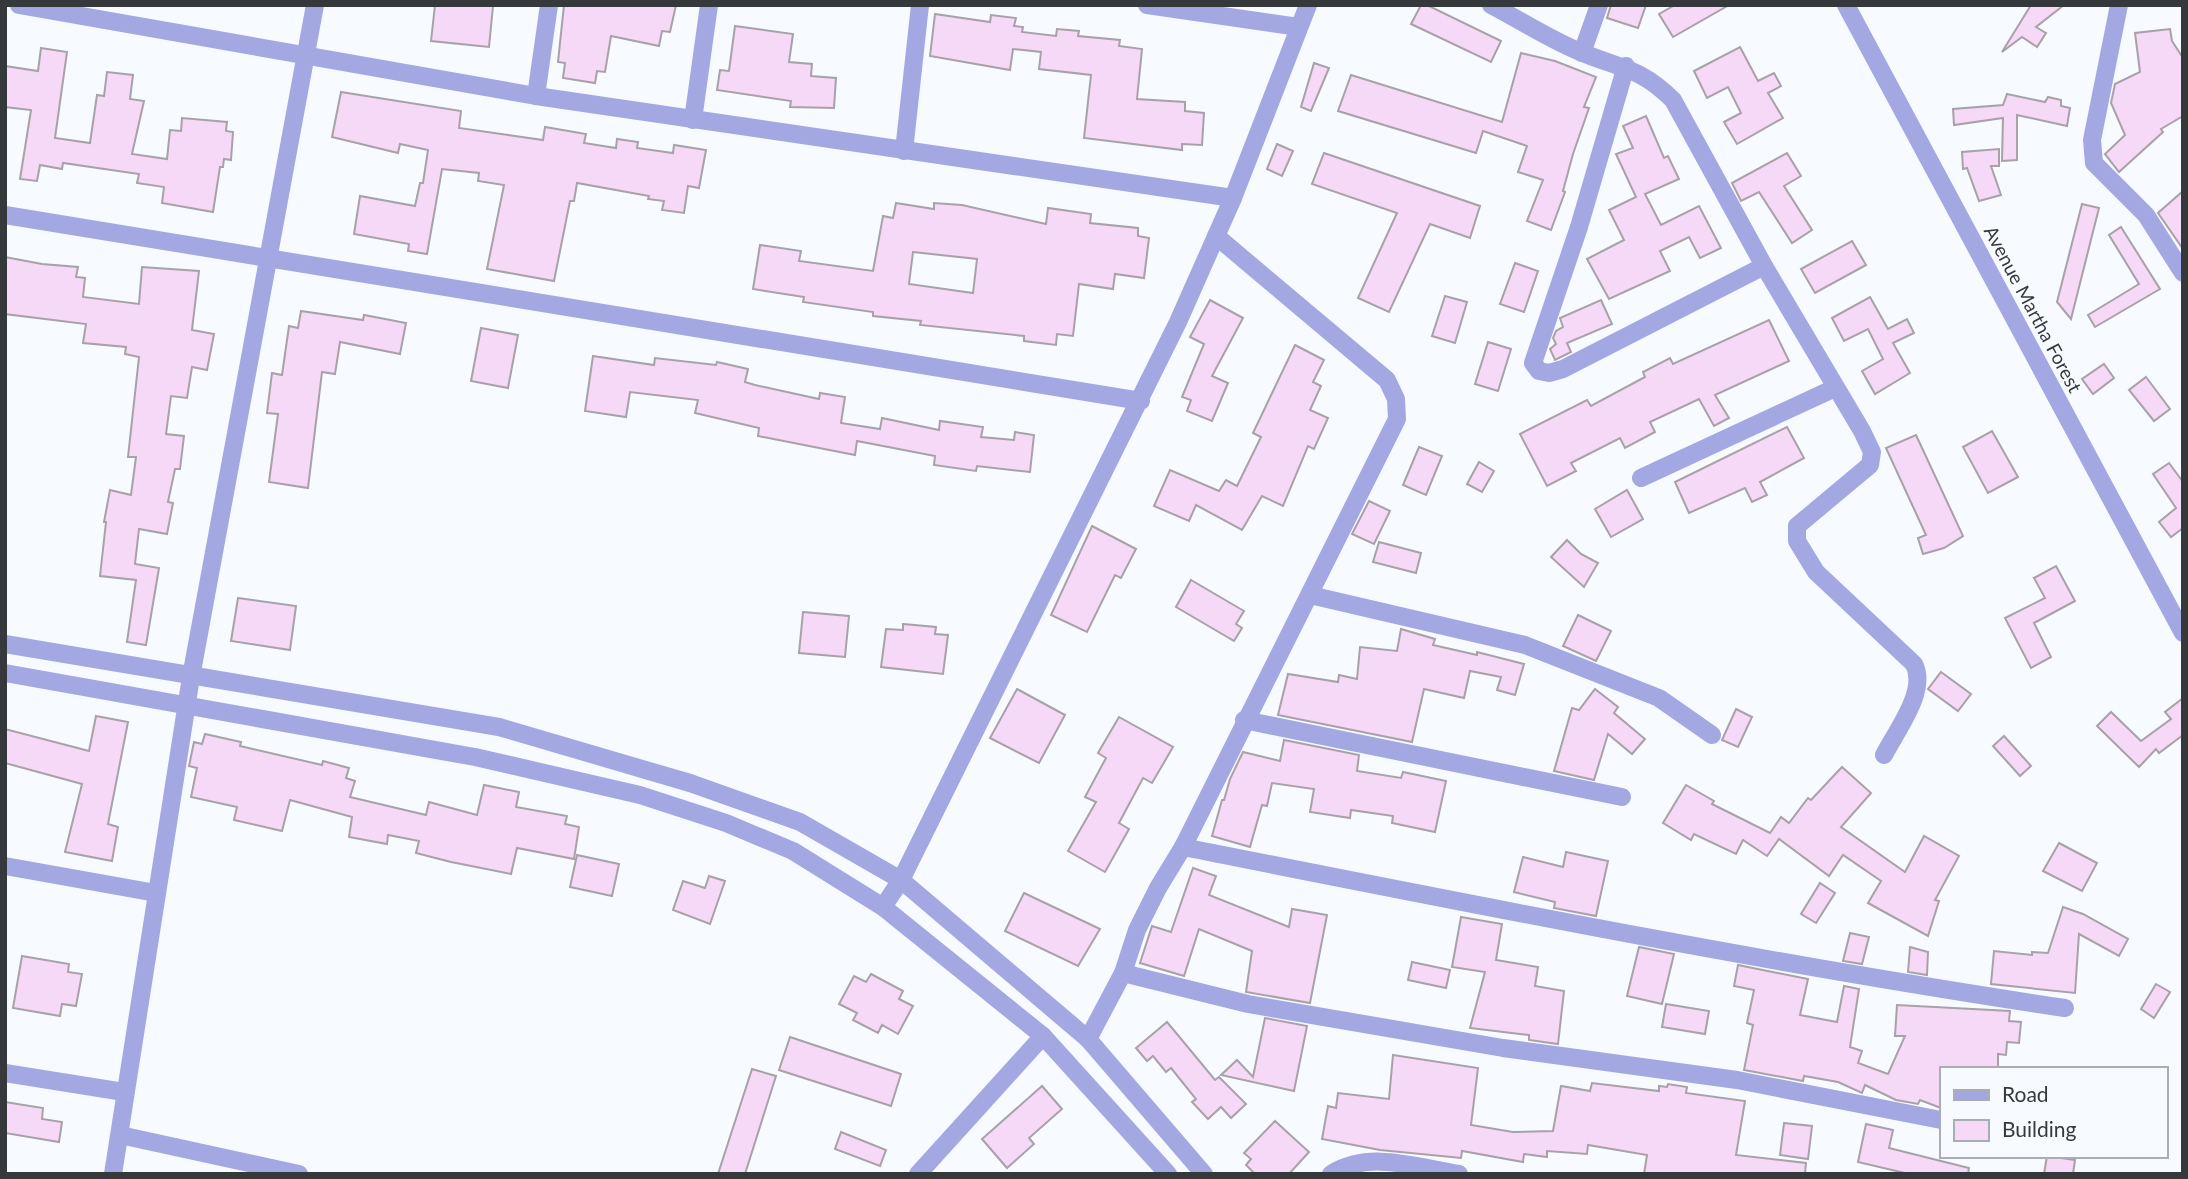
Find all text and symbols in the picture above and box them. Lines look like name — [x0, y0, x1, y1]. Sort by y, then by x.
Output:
street label: Avenue Martha Forest — [1980, 221, 2087, 396]
legend — [1940, 1067, 2167, 1158]
text: Road — [2002, 1081, 2049, 1106]
text: Building — [2002, 1116, 2077, 1141]

